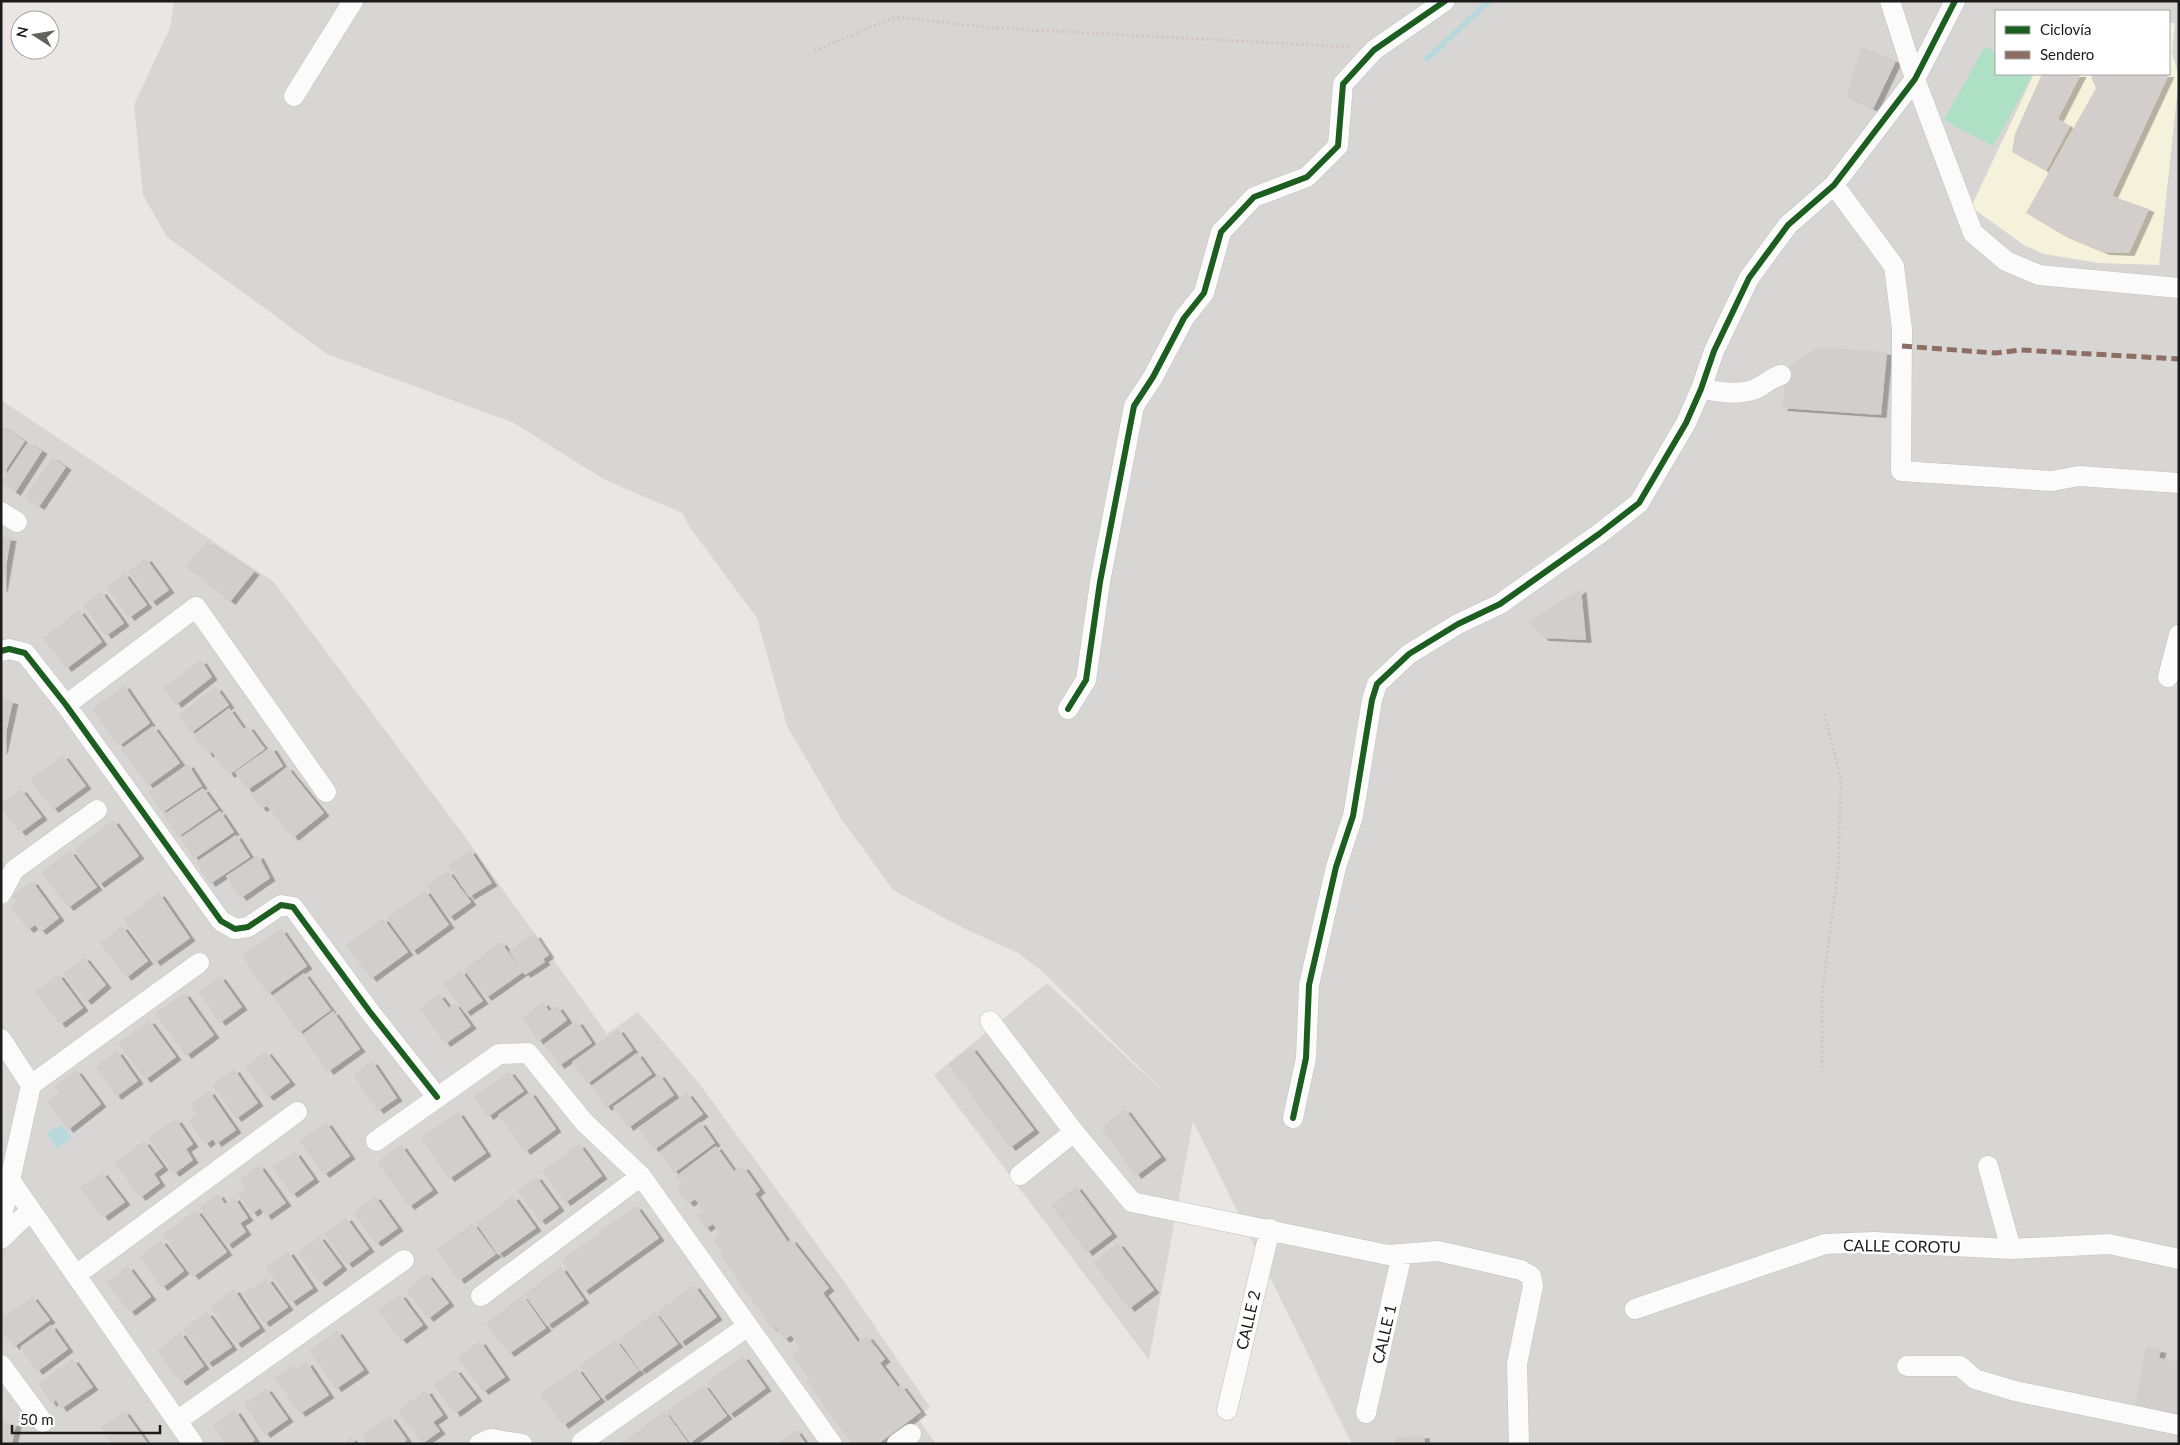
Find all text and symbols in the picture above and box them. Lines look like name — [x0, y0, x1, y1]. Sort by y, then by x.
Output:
north arrow — [10, 10, 60, 60]
legend — [1995, 10, 2170, 75]
text: Ciclovía — [2040, 20, 2091, 38]
text: N — [12, 25, 31, 39]
text: Sendero — [2040, 45, 2094, 63]
street label: CALLE COROTU — [1843, 1235, 1961, 1256]
street label: CALLE 2 — [1231, 1288, 1264, 1352]
street label: CALLE 1 — [1367, 1302, 1400, 1366]
scale bar — [12, 1402, 160, 1434]
text: 50 m — [20, 1410, 54, 1428]

